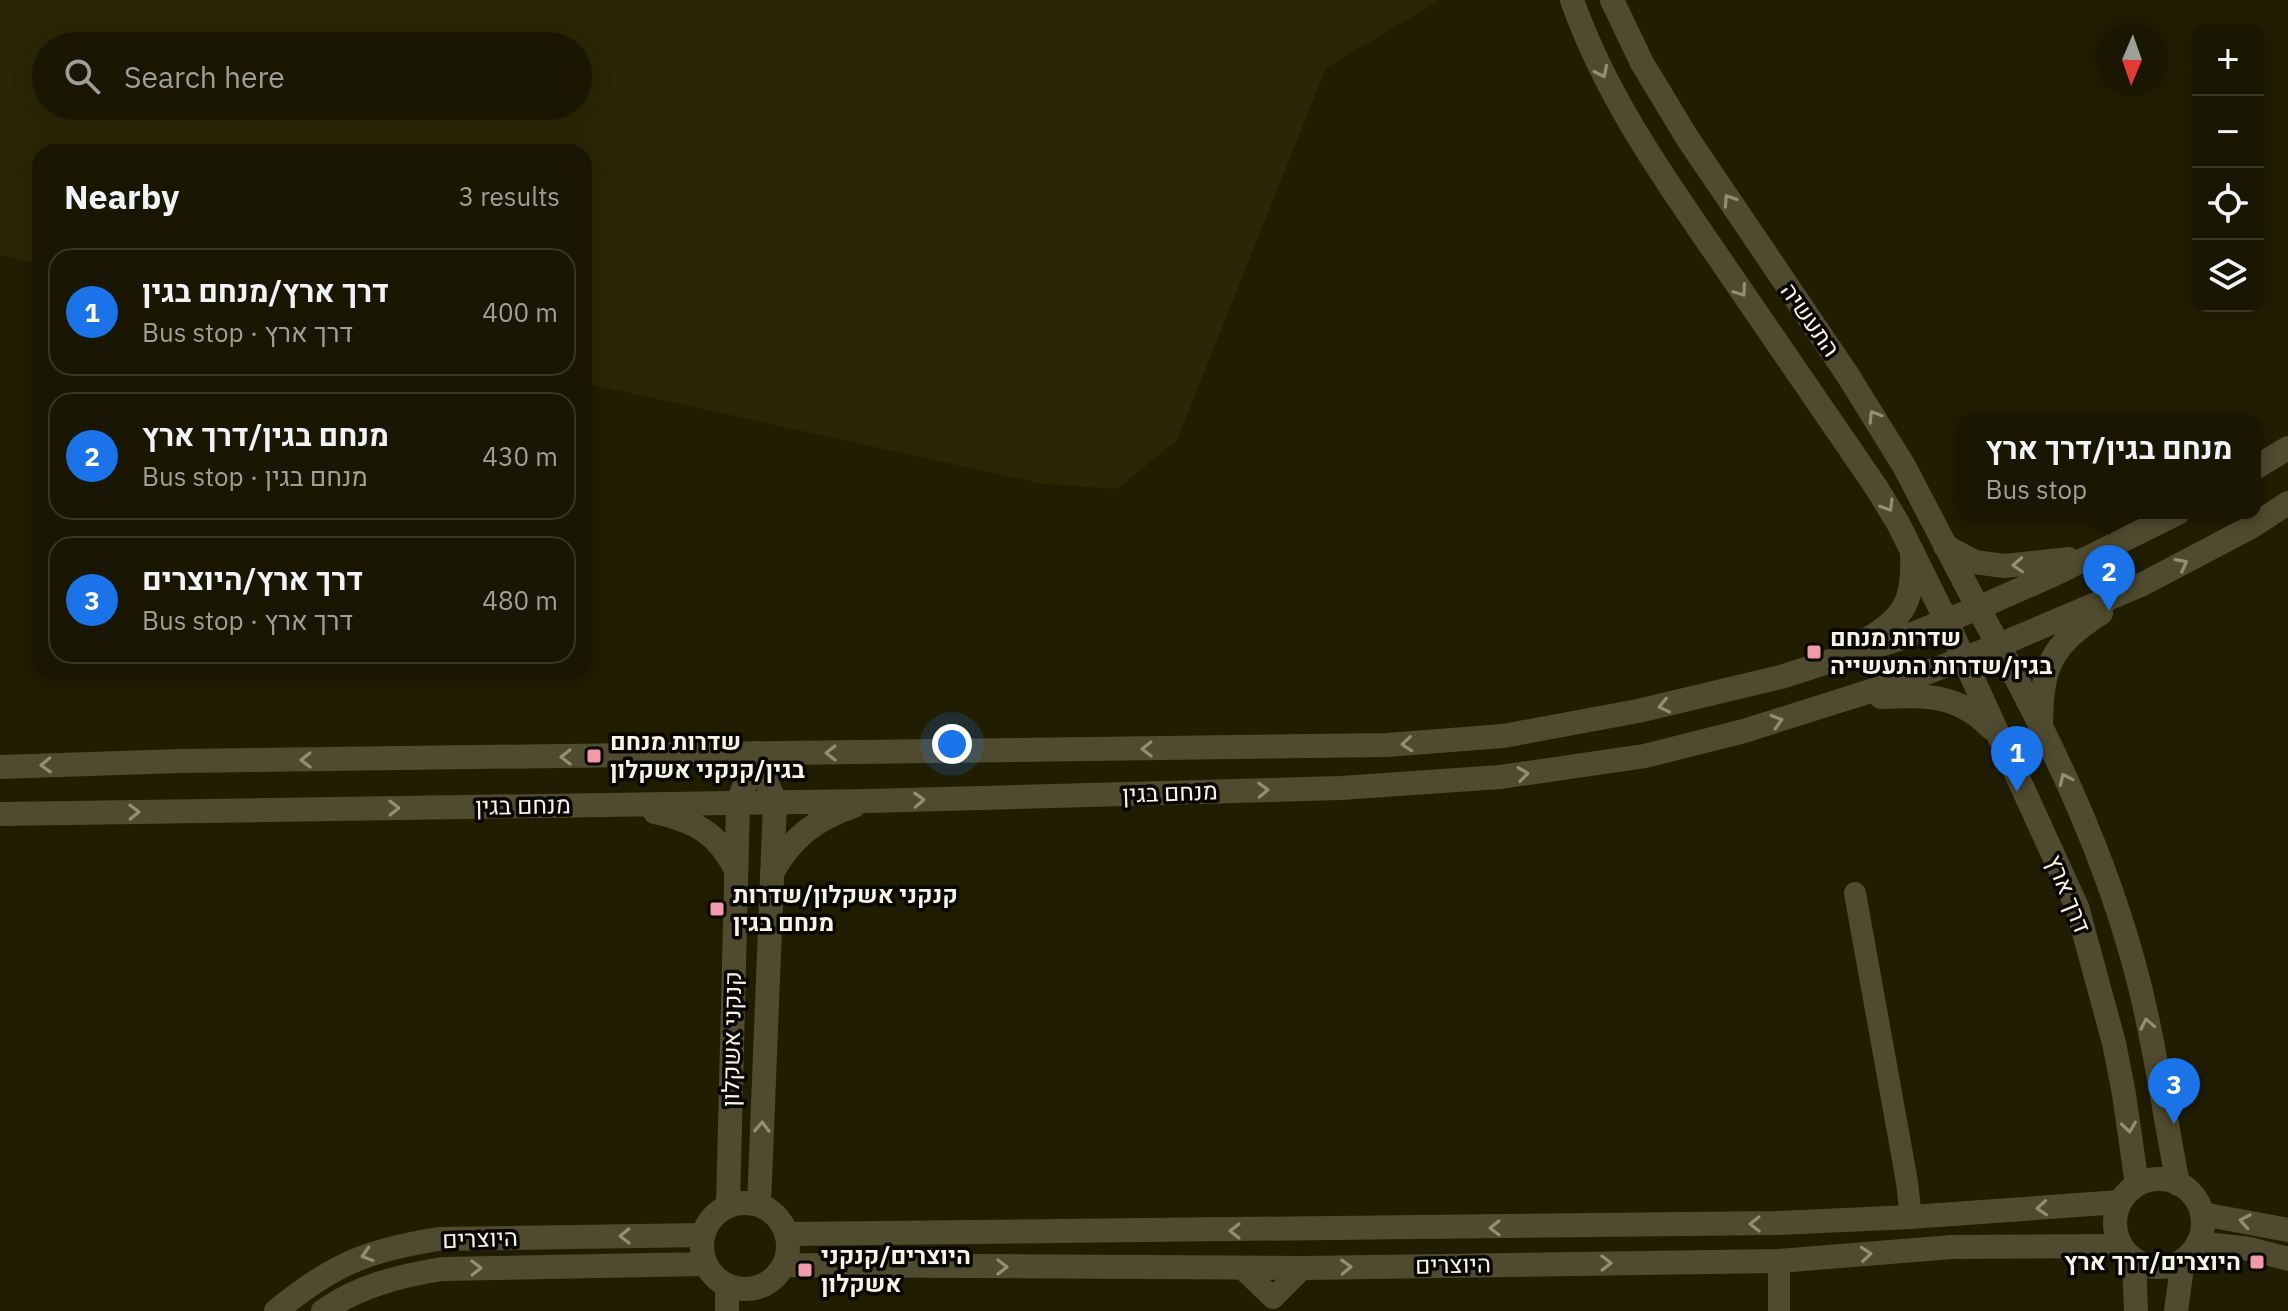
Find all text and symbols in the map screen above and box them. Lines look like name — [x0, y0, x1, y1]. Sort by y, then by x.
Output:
north arrow — [2096, 24, 2168, 96]
map controls — [2192, 24, 2264, 312]
button: + — [2192, 24, 2264, 96]
search box — [32, 32, 592, 120]
icon: search — [60, 54, 104, 98]
text: Search here — [124, 57, 285, 96]
one-way arrow — [1592, 64, 1608, 78]
button: − — [2192, 96, 2264, 168]
button: locate — [2192, 168, 2264, 240]
text: Nearby — [64, 174, 179, 218]
text: 3 results — [458, 179, 560, 213]
one-way arrow — [1724, 195, 1739, 209]
button: layers — [2192, 240, 2264, 312]
text: דרך ארץ/מנחם בגין — [142, 271, 389, 310]
street label: התעשיה — [1774, 276, 1848, 363]
one-way arrow — [1731, 283, 1746, 297]
text: 1 — [84, 295, 100, 329]
text: 400 m — [482, 295, 558, 329]
text: Bus stop · דרך ארץ — [142, 315, 353, 349]
one-way arrow — [1868, 411, 1883, 425]
text: מנחם בגין/דרך ארץ — [142, 415, 389, 454]
popup — [1957, 415, 2261, 519]
text: מנחם בגין/דרך ארץ — [1986, 428, 2232, 467]
text: 2 — [84, 439, 100, 473]
text: 430 m — [482, 439, 558, 473]
text: Bus stop · מנחם בגין — [142, 459, 368, 493]
text: Bus stop — [1986, 472, 2087, 506]
one-way arrow — [1878, 497, 1894, 512]
pin: 2 — [2083, 545, 2135, 611]
one-way arrow — [2011, 556, 2024, 573]
one-way arrow — [2174, 558, 2189, 573]
text: דרך ארץ/היוצרים — [142, 559, 363, 598]
text: 3 — [84, 583, 100, 617]
text: 480 m — [482, 583, 558, 617]
text: Bus stop · דרך ארץ — [142, 603, 353, 637]
place label: שדרות מנחם בגין/שדרות התעשייה — [1830, 621, 2052, 681]
marker: שדרות מנחם בגין/שדרות התעשייה — [1805, 643, 1823, 661]
one-way arrow — [1657, 697, 1671, 714]
one-way arrow — [1769, 714, 1783, 730]
your location — [932, 724, 972, 764]
place label: שדרות מנחם בגין/קנקני אשקלון — [610, 725, 805, 785]
pin: 1 — [1991, 726, 2043, 792]
one-way arrow — [1400, 735, 1413, 752]
one-way arrow — [1140, 740, 1153, 757]
one-way arrow — [824, 744, 837, 762]
marker: שדרות מנחם בגין/קנקני אשקלון — [585, 747, 603, 765]
one-way arrow — [559, 748, 572, 765]
one-way arrow — [299, 751, 312, 769]
one-way arrow — [39, 757, 52, 774]
one-way arrow — [1516, 766, 1529, 783]
one-way arrow — [2059, 772, 2075, 787]
street label: מנחם בגין — [1122, 774, 1218, 810]
one-way arrow — [1257, 781, 1270, 798]
street label: מנחם בגין — [475, 788, 571, 822]
one-way arrow — [913, 791, 926, 808]
one-way arrow — [388, 799, 401, 817]
one-way arrow — [128, 803, 141, 821]
street label: דרך ארץ — [2039, 850, 2099, 938]
place label: קנקני אשקלון/שדרות מנחם בגין — [733, 878, 958, 938]
marker: קנקני אשקלון/שדרות מנחם בגין — [708, 900, 726, 918]
street label: קנקני אשקלון — [714, 971, 748, 1107]
one-way arrow — [2140, 1018, 2157, 1031]
pin: 3 — [2148, 1058, 2200, 1124]
one-way arrow — [753, 1120, 770, 1133]
one-way arrow — [2120, 1120, 2137, 1134]
one-way arrow — [2035, 1199, 2048, 1216]
one-way arrow — [2238, 1214, 2252, 1231]
one-way arrow — [1748, 1215, 1761, 1233]
one-way arrow — [1488, 1219, 1501, 1237]
street label: היוצרים — [442, 1221, 518, 1255]
one-way arrow — [1228, 1222, 1241, 1240]
one-way arrow — [618, 1227, 631, 1245]
place label: היוצרים/קנקני אשקלון — [821, 1239, 971, 1299]
place label: היוצרים/דרך ארץ — [2064, 1245, 2241, 1277]
one-way arrow — [360, 1246, 374, 1262]
one-way arrow — [1860, 1246, 1873, 1263]
street label: היוצרים — [1415, 1247, 1491, 1281]
marker: היוצרים/דרך ארץ — [2248, 1253, 2266, 1271]
one-way arrow — [1600, 1254, 1613, 1272]
one-way arrow — [996, 1258, 1009, 1276]
one-way arrow — [1340, 1258, 1353, 1276]
one-way arrow — [470, 1260, 483, 1277]
marker: היוצרים/קנקני אשקלון — [796, 1261, 814, 1279]

